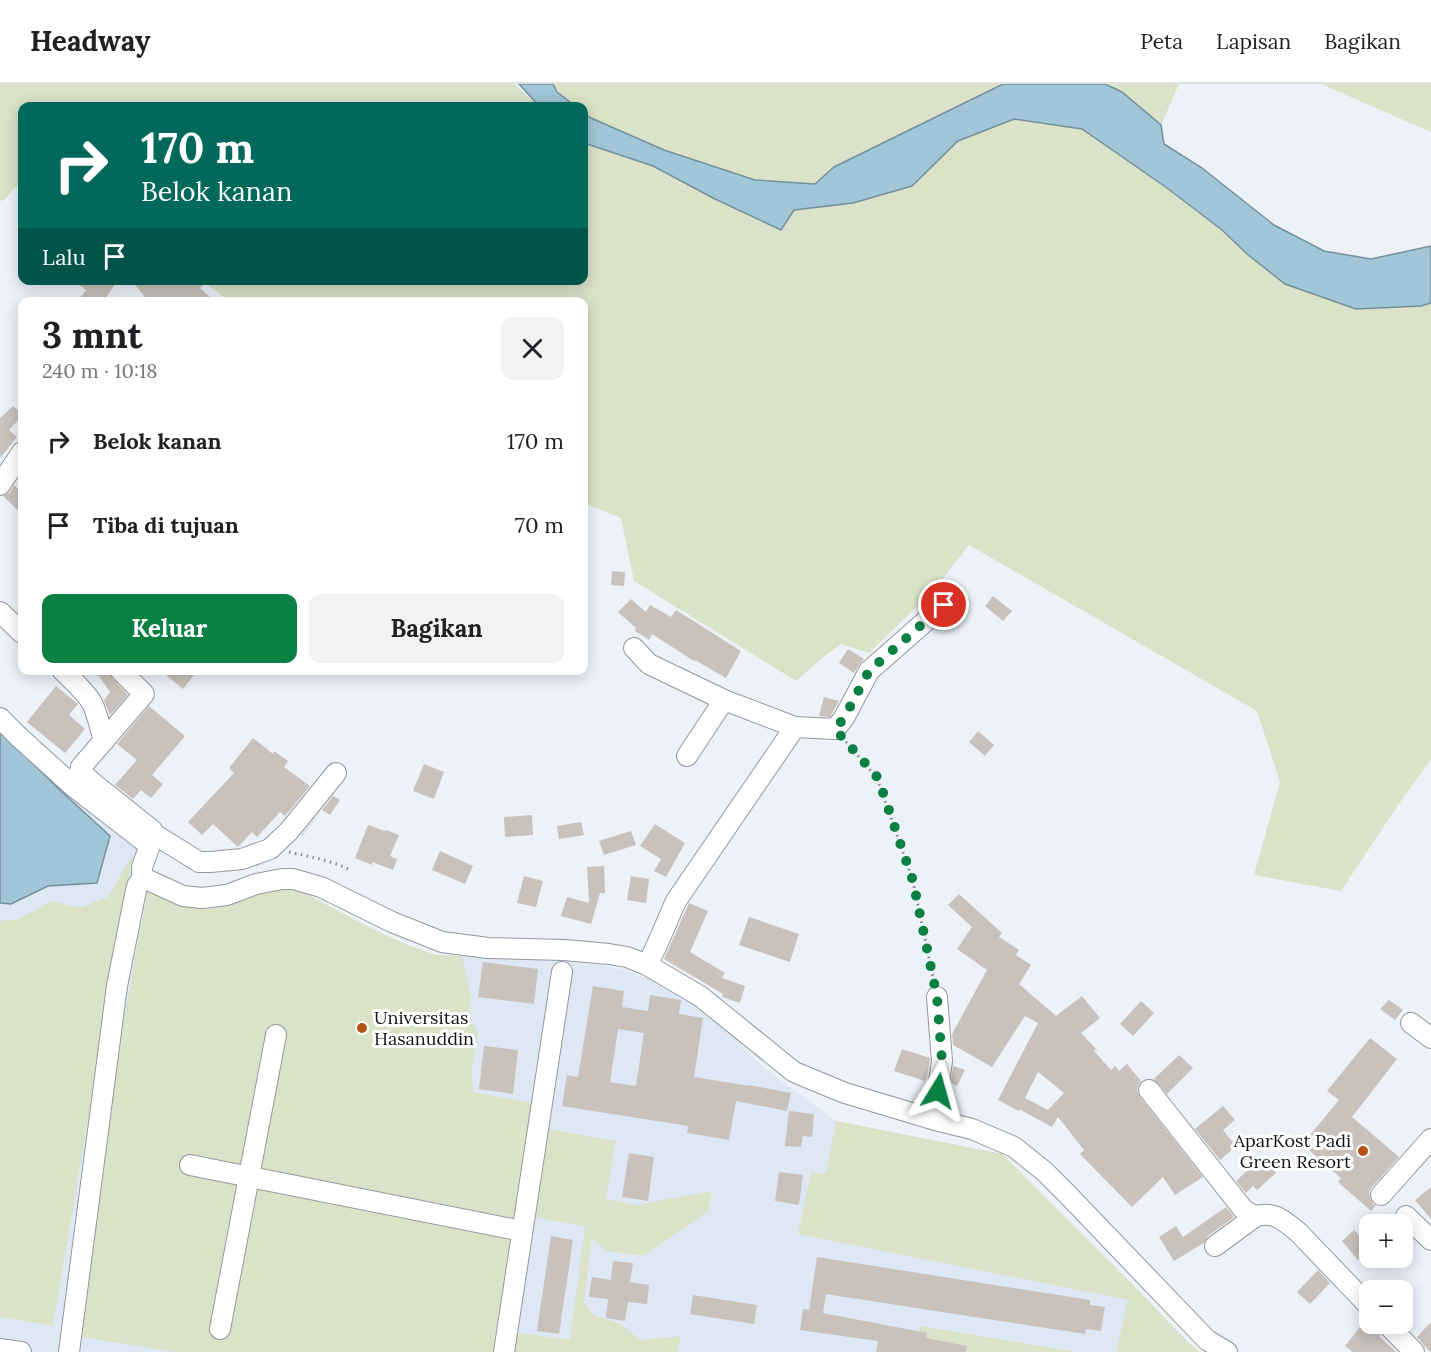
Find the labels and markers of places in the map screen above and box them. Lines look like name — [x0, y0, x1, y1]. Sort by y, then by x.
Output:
pin — [918, 579, 969, 630]
place label: Universitas Hasanuddin — [374, 1006, 474, 1050]
marker: Universitas Hasanuddin — [355, 1021, 369, 1035]
place label: AparKost Padi Green Resort — [1233, 1129, 1351, 1173]
marker: AparKost Padi Green Resort — [1356, 1144, 1370, 1158]

